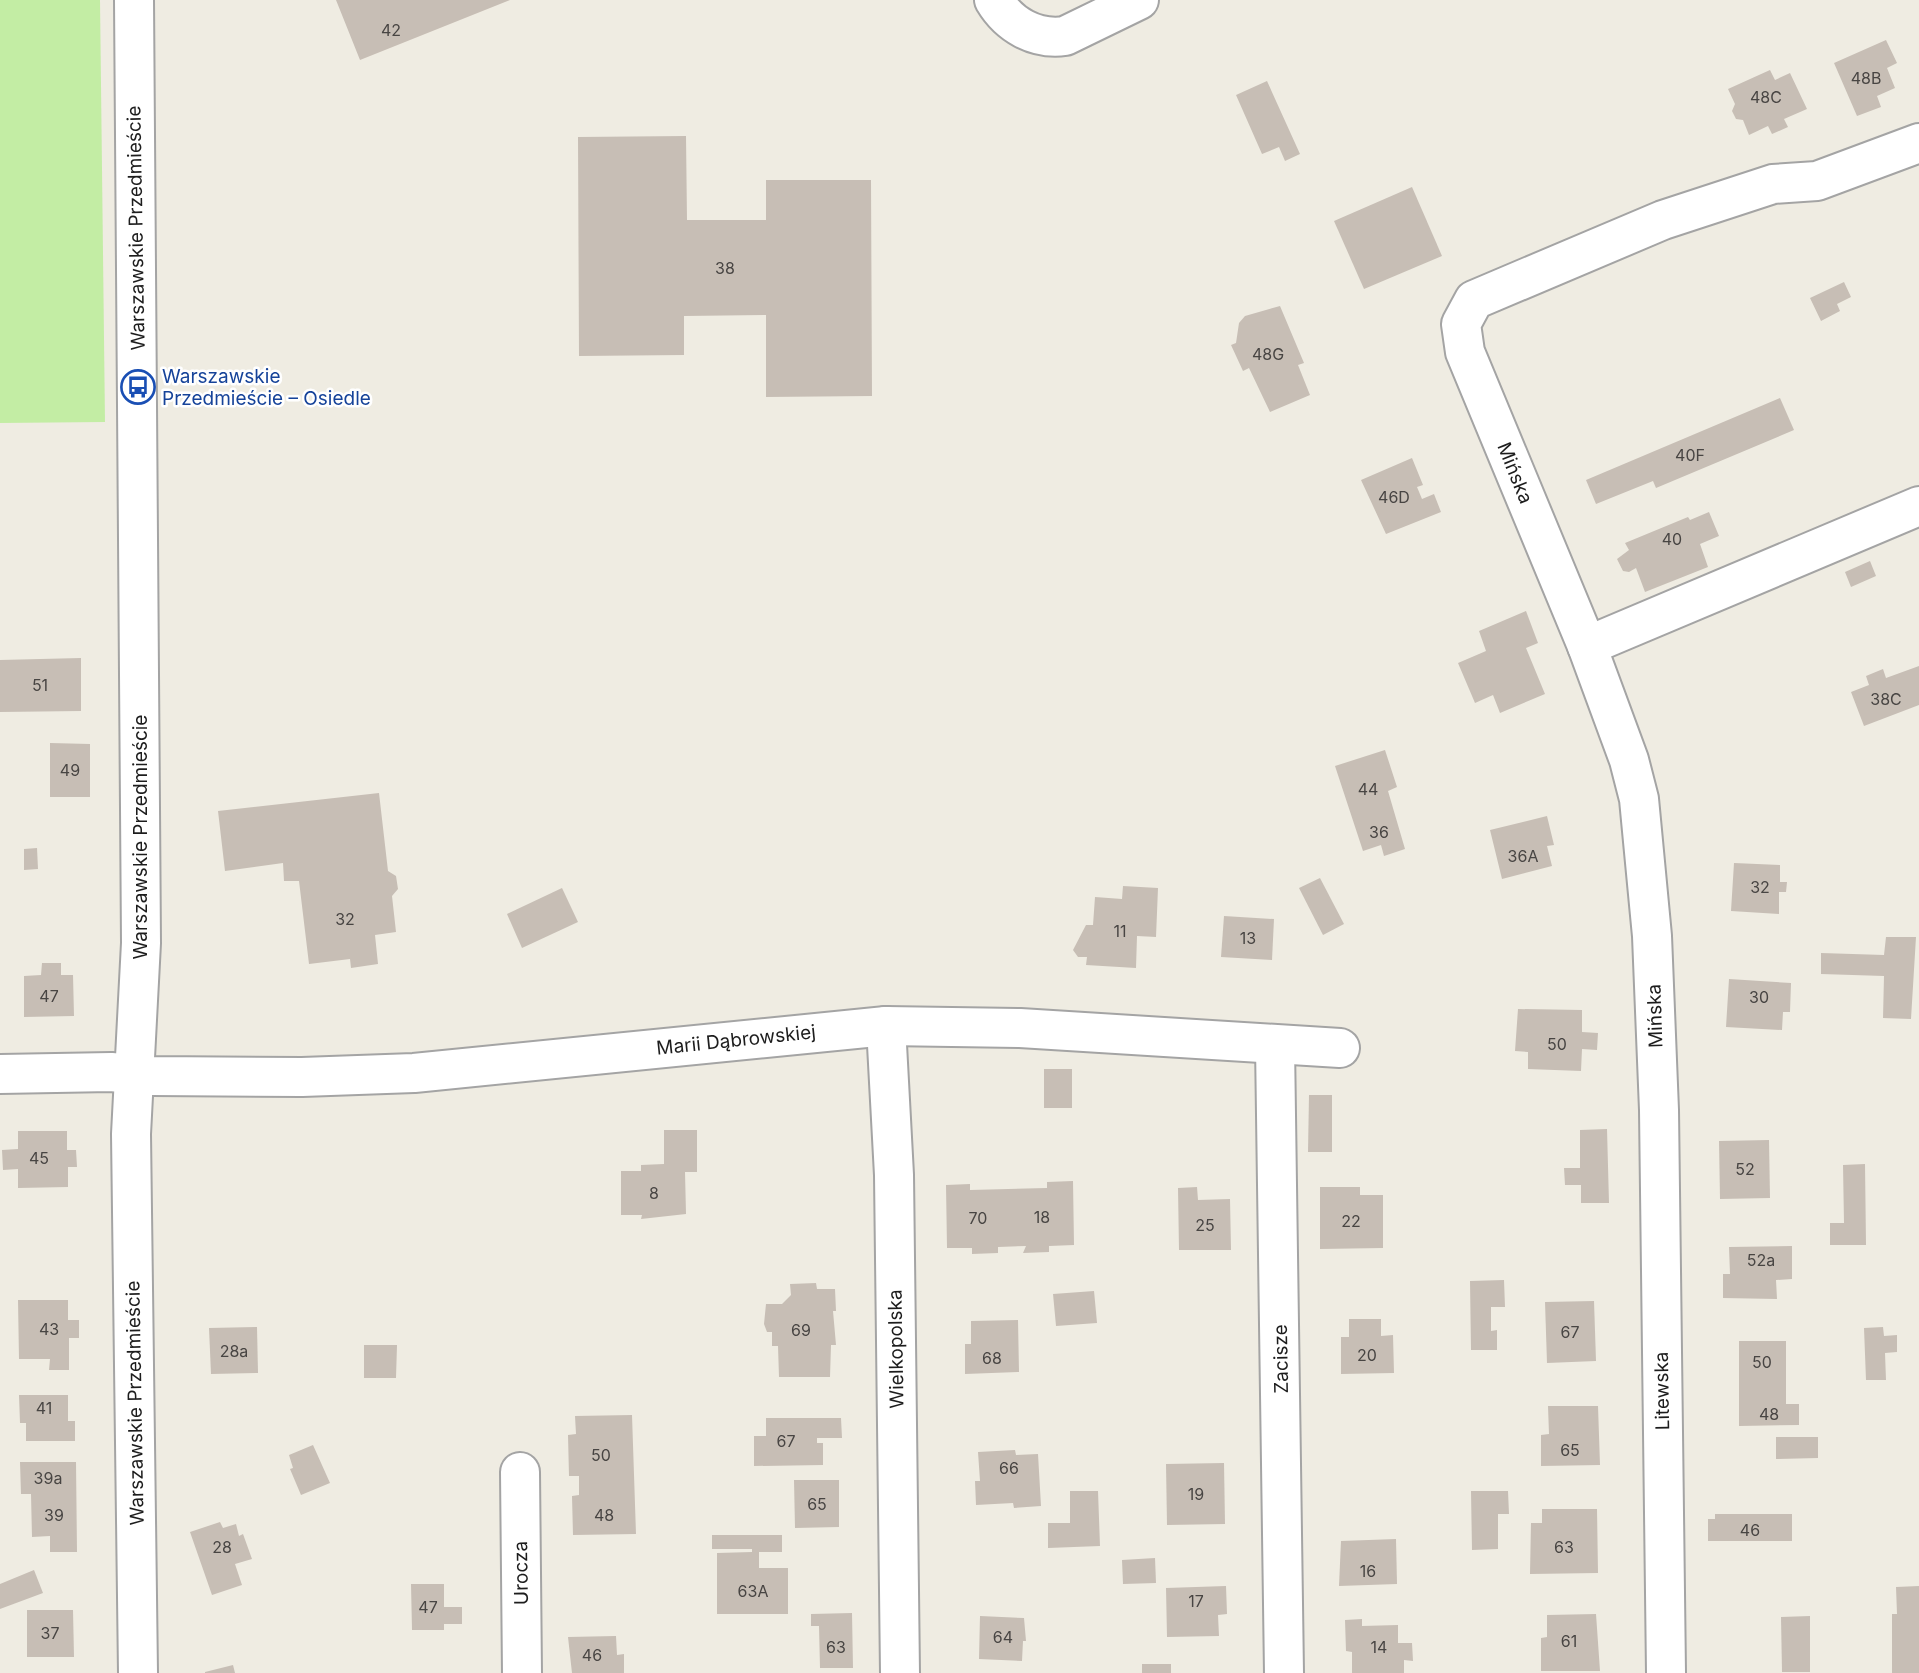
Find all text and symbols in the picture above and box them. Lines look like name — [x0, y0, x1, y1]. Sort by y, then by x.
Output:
house number: 42 — [381, 20, 401, 40]
house number: 48B — [1851, 68, 1881, 88]
house number: 48C — [1750, 87, 1782, 107]
street label: Warszawskie Przedmieście — [122, 105, 150, 351]
house number: 38 — [715, 258, 735, 278]
house number: 48G — [1252, 344, 1284, 364]
place label: Warszawskie Przedmieście – Osiedle — [162, 365, 371, 410]
bus stop icon: Warszawskie Przedmieście – Osiedle — [119, 368, 157, 406]
street label: Mińska — [1492, 439, 1538, 507]
house number: 40F — [1675, 445, 1705, 465]
house number: 46D — [1378, 487, 1410, 507]
house number: 40 — [1662, 529, 1682, 549]
house number: 51 — [32, 675, 48, 695]
house number: 38C — [1870, 689, 1902, 709]
street label: Warszawskie Przedmieście — [129, 715, 152, 959]
house number: 49 — [60, 760, 80, 780]
house number: 44 — [1358, 779, 1378, 799]
house number: 36 — [1369, 822, 1389, 842]
house number: 36A — [1508, 846, 1538, 866]
house number: 32 — [1750, 877, 1770, 897]
house number: 32 — [335, 909, 355, 929]
house number: 11 — [1113, 921, 1127, 941]
house number: 13 — [1240, 928, 1256, 948]
street label: Mińska — [1642, 984, 1668, 1048]
house number: 47 — [39, 986, 59, 1006]
house number: 30 — [1749, 987, 1769, 1007]
street label: Marii Dąbrowskiej — [655, 1020, 817, 1060]
house number: 50 — [1547, 1034, 1567, 1054]
house number: 45 — [29, 1148, 49, 1168]
house number: 52 — [1735, 1159, 1755, 1179]
house number: 8 — [649, 1183, 659, 1203]
house number: 18 — [1034, 1207, 1050, 1227]
house number: 70 — [969, 1208, 987, 1228]
house number: 22 — [1341, 1211, 1361, 1231]
house number: 25 — [1195, 1215, 1215, 1235]
house number: 52a — [1747, 1250, 1775, 1270]
street label: Warszawskie Przedmieście — [121, 1280, 149, 1526]
street label: Wielkopolska — [883, 1289, 909, 1409]
house number: 43 — [39, 1319, 59, 1339]
house number: 69 — [791, 1320, 811, 1340]
house number: 67 — [1561, 1322, 1579, 1342]
street label: Zacisze — [1269, 1324, 1293, 1394]
house number: 28a — [220, 1341, 248, 1361]
house number: 20 — [1357, 1345, 1377, 1365]
house number: 68 — [982, 1348, 1002, 1368]
street label: Litewska — [1650, 1351, 1674, 1431]
house number: 50 — [1752, 1352, 1772, 1372]
house number: 41 — [36, 1398, 52, 1418]
house number: 48 — [1759, 1404, 1779, 1424]
house number: 67 — [777, 1431, 795, 1451]
house number: 65 — [1560, 1440, 1580, 1460]
house number: 50 — [591, 1445, 611, 1465]
house number: 66 — [999, 1458, 1019, 1478]
house number: 39a — [34, 1468, 62, 1488]
house number: 19 — [1188, 1484, 1204, 1504]
house number: 65 — [807, 1494, 827, 1514]
house number: 39 — [44, 1505, 64, 1525]
house number: 48 — [594, 1505, 614, 1525]
house number: 46 — [1740, 1520, 1760, 1540]
house number: 28 — [212, 1537, 232, 1557]
house number: 63 — [1554, 1537, 1574, 1557]
street label: Urocza — [509, 1541, 533, 1605]
house number: 16 — [1360, 1561, 1376, 1581]
house number: 63A — [738, 1581, 768, 1601]
house number: 17 — [1188, 1591, 1204, 1611]
house number: 47 — [418, 1597, 438, 1617]
house number: 37 — [41, 1623, 59, 1643]
house number: 64 — [993, 1627, 1013, 1647]
house number: 61 — [1561, 1631, 1577, 1651]
house number: 63 — [826, 1637, 846, 1657]
house number: 14 — [1371, 1637, 1387, 1657]
house number: 46 — [582, 1645, 602, 1665]

